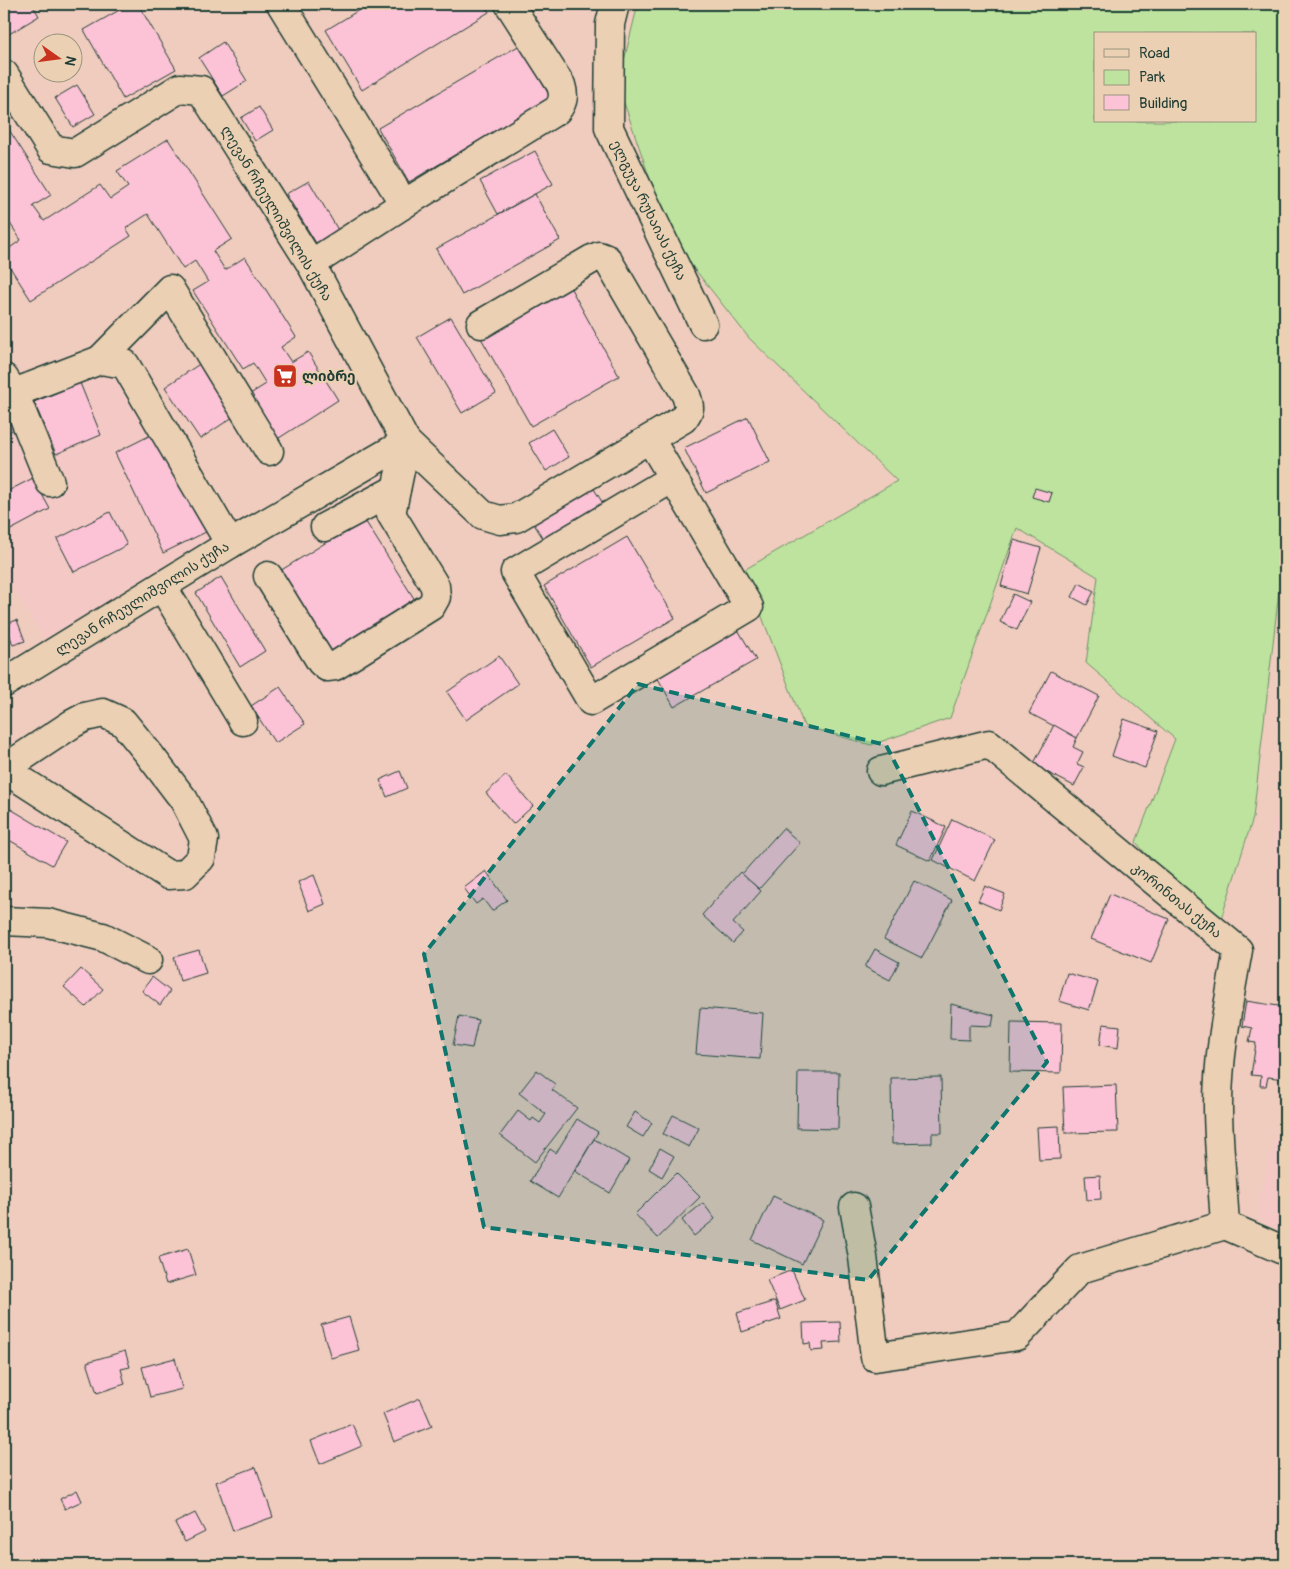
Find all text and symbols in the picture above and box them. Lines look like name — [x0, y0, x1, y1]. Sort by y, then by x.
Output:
north arrow — [32, 32, 82, 82]
legend — [1094, 32, 1256, 122]
text: Road — [1139, 44, 1170, 63]
text: N — [61, 54, 80, 68]
text: Park — [1139, 68, 1166, 87]
text: Building — [1139, 94, 1187, 113]
street label: ლევან რჩეულიშვილის ქუჩა — [217, 122, 336, 304]
street label: ელგუჯა რუხაიას ქუჩა — [607, 137, 690, 283]
supermarket icon: ლიბრე — [272, 363, 298, 389]
place label: ლიბრე — [302, 368, 356, 385]
street label: ლევან რჩეულიშვილის ქუჩა — [52, 538, 232, 659]
street label: კორინთას ქუჩა — [1128, 859, 1225, 942]

